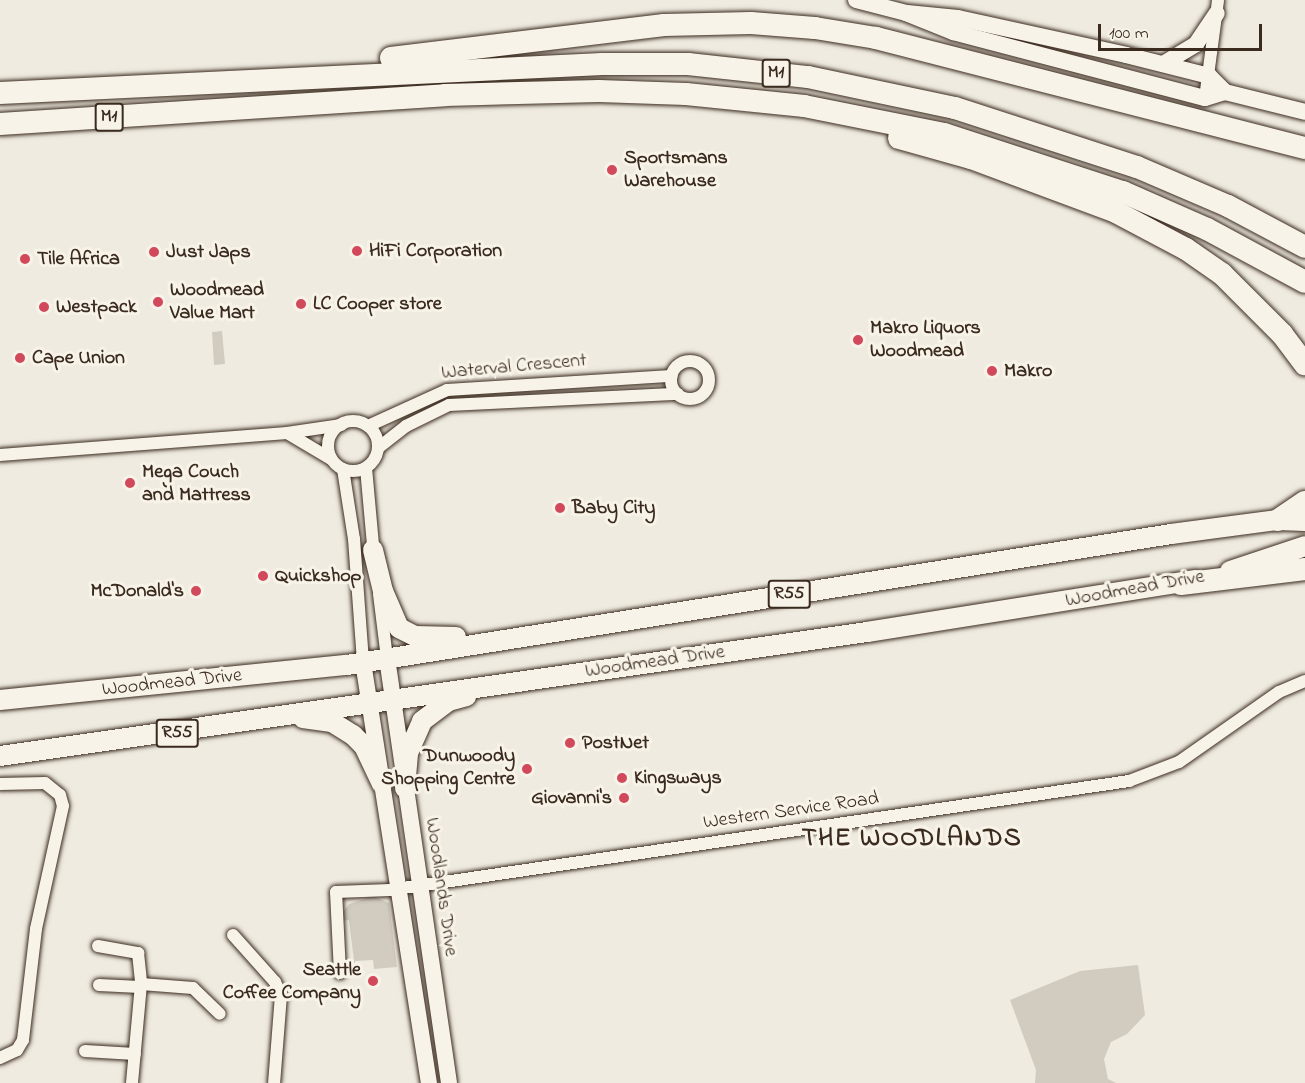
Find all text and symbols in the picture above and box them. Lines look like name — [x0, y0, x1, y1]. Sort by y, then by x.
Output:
scale bar — [1101, 12, 1264, 50]
text: 100 m — [1109, 21, 1149, 47]
road number: M1 — [761, 58, 791, 88]
road number: M1 — [94, 102, 124, 132]
place label: Sportsmans Warehouse — [624, 146, 728, 193]
marker: Sportsmans Warehouse — [605, 163, 619, 177]
place label: HiFi Corporation — [369, 239, 502, 263]
place label: Just Japs — [166, 240, 251, 264]
marker: HiFi Corporation — [350, 244, 364, 258]
marker: Just Japs — [147, 245, 161, 259]
place label: Tile Africa — [37, 247, 120, 271]
marker: Tile Africa — [18, 252, 32, 266]
place label: Woodmead Value Mart — [170, 278, 264, 325]
place label: LC Cooper store — [313, 292, 442, 316]
place label: Westpack — [56, 295, 137, 319]
marker: Woodmead Value Mart — [151, 295, 165, 309]
marker: LC Cooper store — [294, 297, 308, 311]
marker: Westpack — [37, 300, 51, 314]
place label: Makro Liquors Woodmead — [870, 316, 981, 363]
marker: Makro Liquors Woodmead — [851, 333, 865, 347]
place label: Cape Union — [32, 346, 125, 370]
street label: Waterval Crescent — [440, 349, 588, 385]
marker: Cape Union — [13, 351, 27, 365]
place label: Makro — [1004, 359, 1052, 383]
marker: Makro — [985, 364, 999, 378]
place label: Mega Couch and Mattress — [142, 460, 251, 507]
marker: Mega Couch and Mattress — [123, 476, 137, 490]
place label: Baby City — [572, 496, 655, 520]
marker: Baby City — [553, 501, 567, 515]
place label: Quickshop — [275, 564, 361, 588]
street label: Woodmead Drive — [1064, 565, 1206, 613]
marker: Quickshop — [256, 569, 270, 583]
place label: McDonald's — [90, 579, 184, 603]
road number: R55 — [766, 579, 812, 609]
marker: McDonald's — [189, 584, 203, 598]
street label: Woodmead Drive — [584, 640, 726, 684]
street label: Woodmead Drive — [101, 664, 243, 702]
road number: R55 — [154, 718, 200, 748]
place label: PostNet — [582, 731, 649, 755]
marker: PostNet — [563, 736, 577, 750]
place label: Dunwoody Shopping Centre — [381, 745, 515, 792]
marker: Dunwoody Shopping Centre — [520, 762, 534, 776]
place label: Kingsways — [634, 766, 722, 790]
marker: Kingsways — [615, 771, 629, 785]
place label: Giovanni's — [531, 786, 612, 810]
street label: Western Service Road — [702, 787, 880, 835]
marker: Giovanni's — [617, 791, 631, 805]
street label: Woodlands Drive — [419, 816, 463, 958]
district label: THE WOODLANDS — [802, 824, 1022, 856]
place label: Seattle Coffee Company — [223, 958, 361, 1005]
marker: Seattle Coffee Company — [366, 974, 380, 988]

